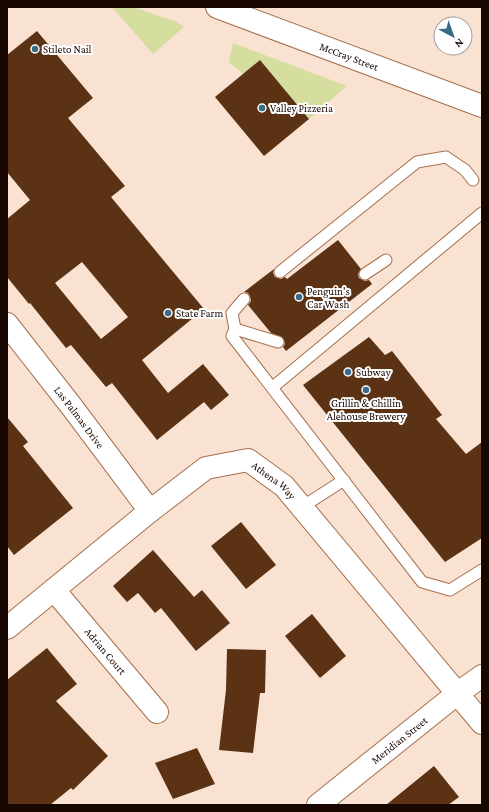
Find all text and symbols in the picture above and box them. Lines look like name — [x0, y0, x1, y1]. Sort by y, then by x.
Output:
north arrow — [433, 16, 473, 56]
text: N — [452, 37, 466, 51]
street label: McCray Street — [318, 40, 381, 73]
place label: Stileto Nail — [43, 43, 92, 55]
marker: Stileto Nail — [30, 44, 40, 54]
place label: Valley Pizzeria — [270, 102, 333, 115]
marker: Valley Pizzeria — [257, 103, 267, 113]
place label: Penguin's Car Wash — [307, 285, 350, 310]
marker: Penguin's Car Wash — [294, 292, 304, 302]
place label: State Farm — [176, 307, 223, 319]
marker: State Farm — [163, 308, 173, 318]
place label: Subway — [356, 366, 392, 379]
marker: Subway — [343, 367, 353, 377]
street label: Las Palmas Drive — [52, 384, 107, 451]
marker: Grillin & Chillin Alehouse Brewery — [361, 385, 371, 395]
place label: Grillin & Chillin Alehouse Brewery — [327, 397, 406, 423]
street label: Athena Way — [249, 459, 299, 503]
street label: Adrian Court — [83, 625, 129, 677]
street label: Meridian Street — [369, 714, 430, 766]

